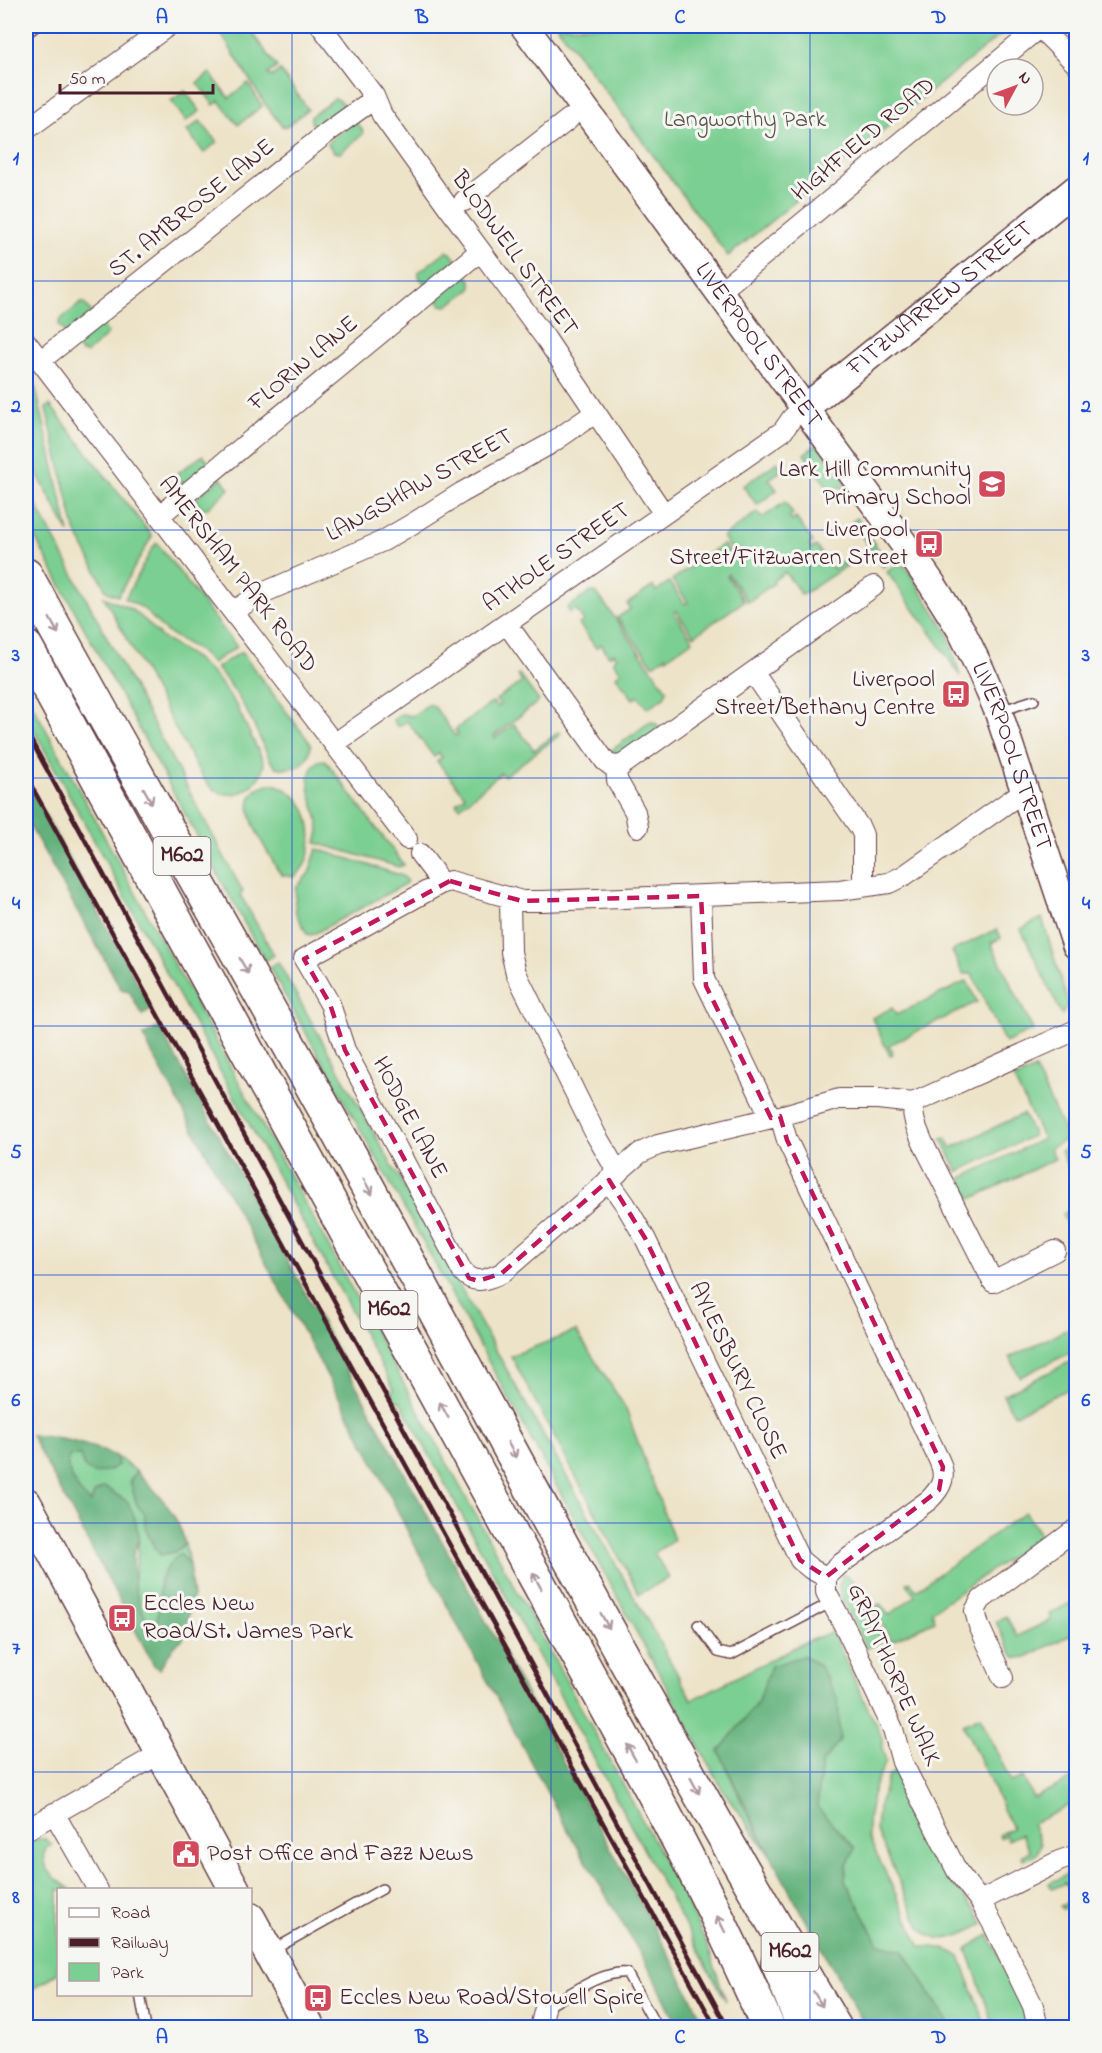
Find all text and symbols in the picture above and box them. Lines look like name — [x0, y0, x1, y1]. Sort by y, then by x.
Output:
text: A — [156, 4, 168, 33]
text: B — [414, 4, 429, 33]
text: C — [675, 4, 686, 33]
text: D — [931, 4, 946, 33]
scale bar — [60, 57, 213, 95]
north arrow — [985, 57, 1045, 117]
text: 50 m — [69, 67, 106, 93]
text: N — [1012, 67, 1038, 91]
street label: HIGHFIELD ROAD — [784, 69, 944, 211]
park label: Langworthy Park — [664, 103, 827, 139]
street label: ST. AMBROSE LANE — [101, 131, 283, 287]
text: 1 — [13, 145, 20, 174]
text: 1 — [1083, 145, 1090, 174]
street label: BLODWELL STREET — [441, 163, 586, 344]
street label: FITZWARREN STREET — [839, 212, 1041, 385]
street label: LIVERPOOL STREET — [686, 255, 831, 436]
street label: FLORIN LANE — [241, 307, 367, 421]
text: 2 — [10, 393, 21, 422]
text: 2 — [1080, 393, 1091, 422]
street label: LANGSHAW STREET — [320, 420, 520, 552]
place label: Lark Hill Community Primary School — [779, 453, 971, 517]
school or university icon: Lark Hill Community Primary School — [976, 468, 1008, 500]
street label: AMERSHAM PARK ROAD — [149, 469, 325, 681]
street label: ATHOLE STREET — [476, 494, 638, 622]
place label: Liverpool Street/Fitzwarren Street — [669, 513, 908, 576]
bus stop icon: Liverpool Street/Fitzwarren Street — [913, 528, 945, 560]
one-way arrow — [48, 617, 60, 634]
text: 3 — [11, 642, 20, 671]
text: 3 — [1081, 642, 1090, 671]
street label: LIVERPOOL STREET — [962, 656, 1061, 855]
place label: Liverpool Street/Bethany Centre — [715, 663, 935, 727]
bus stop icon: Liverpool Street/Bethany Centre — [940, 678, 972, 710]
one-way arrow — [142, 787, 154, 804]
road number: M602 — [154, 837, 210, 875]
text: 4 — [12, 890, 21, 919]
text: 4 — [1082, 890, 1091, 919]
one-way arrow — [238, 957, 250, 974]
street label: HODGE LANE — [362, 1051, 456, 1185]
text: 5 — [10, 1139, 22, 1168]
text: 5 — [1080, 1139, 1092, 1168]
one-way arrow — [362, 1178, 374, 1195]
street label: AYLESBURY CLOSE — [679, 1276, 795, 1466]
road number: M602 — [360, 1291, 418, 1329]
text: 6 — [12, 1387, 21, 1416]
text: 6 — [1082, 1387, 1091, 1416]
one-way arrow — [437, 1401, 449, 1418]
one-way arrow — [507, 1441, 518, 1459]
one-way arrow — [531, 1572, 542, 1590]
street label: GRAYTHORPE WALK — [837, 1578, 949, 1772]
place label: Eccles New Road/St. James Park — [143, 1587, 353, 1650]
bus stop icon: Eccles New Road/St. James Park — [106, 1602, 138, 1634]
one-way arrow — [600, 1613, 612, 1630]
text: 7 — [12, 1635, 21, 1664]
text: 7 — [1082, 1635, 1091, 1664]
one-way arrow — [625, 1743, 636, 1761]
one-way arrow — [690, 1777, 702, 1794]
place label: Post Office and Fazz News — [207, 1837, 474, 1872]
public building icon: Post Office and Fazz News — [170, 1838, 202, 1870]
text: 8 — [11, 1884, 20, 1913]
text: 8 — [1081, 1884, 1090, 1913]
legend — [57, 1888, 252, 1996]
text: Road — [111, 1901, 150, 1927]
one-way arrow — [715, 1916, 727, 1934]
text: Railway — [111, 1931, 168, 1957]
road number: M602 — [762, 1933, 818, 1971]
text: Park — [111, 1961, 144, 1987]
place label: Eccles New Road/Stowell Spire — [339, 1981, 644, 2016]
bus stop icon: Eccles New Road/Stowell Spire — [302, 1982, 334, 2014]
one-way arrow — [812, 1990, 824, 2007]
text: A — [156, 2024, 168, 2053]
text: B — [414, 2024, 429, 2053]
text: C — [675, 2024, 686, 2053]
text: D — [931, 2024, 946, 2053]

